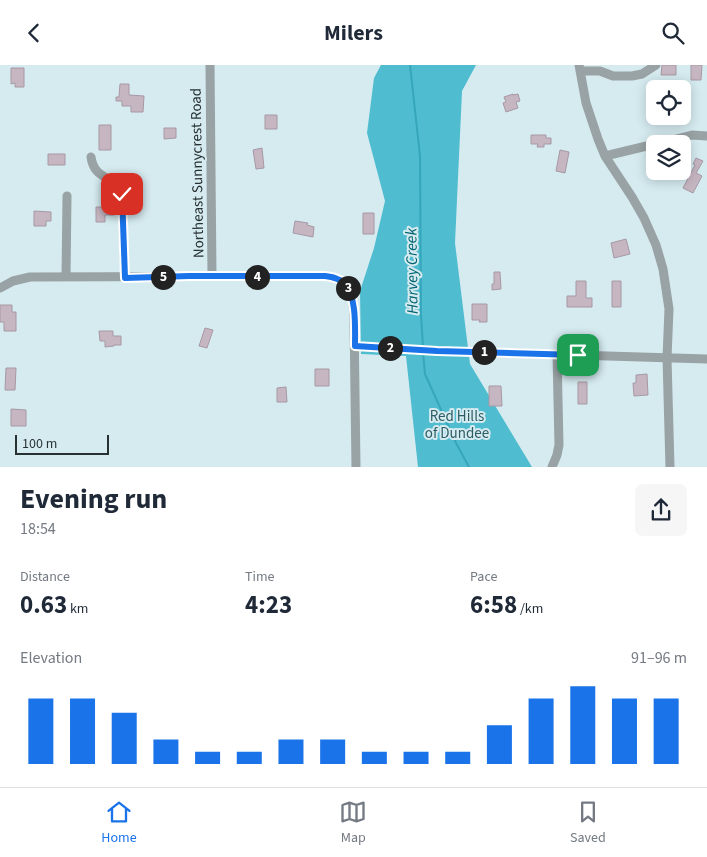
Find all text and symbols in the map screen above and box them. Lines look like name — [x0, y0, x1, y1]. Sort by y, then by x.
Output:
text: Milers — [324, 17, 383, 49]
icon: back — [20, 19, 48, 47]
icon: search — [659, 19, 687, 47]
map controls — [646, 80, 691, 180]
button: locate — [646, 80, 691, 125]
street label: Northeast Sunnycrest Road — [186, 88, 209, 258]
button: layers — [646, 135, 691, 180]
pin — [101, 173, 143, 215]
icon: check — [108, 180, 136, 208]
water label: Harvey Creek — [400, 227, 424, 314]
pin: 5 — [150, 265, 176, 289]
pin: 4 — [244, 265, 270, 289]
text: 5 — [160, 267, 167, 287]
text: 4 — [254, 267, 261, 287]
pin: 3 — [336, 275, 360, 301]
text: 3 — [345, 278, 352, 298]
pin — [557, 334, 599, 376]
pin: 2 — [378, 335, 402, 361]
text: 2 — [387, 338, 394, 358]
pin: 1 — [472, 339, 496, 365]
icon: arrive — [564, 341, 592, 369]
text: 1 — [481, 342, 488, 362]
park label: Red Hills of Dundee — [425, 406, 489, 444]
scale bar — [15, 432, 109, 455]
text: 100 m — [22, 434, 57, 454]
text: Evening run — [20, 479, 167, 519]
button: share — [635, 484, 687, 536]
text: 18:54 — [20, 518, 56, 540]
text: Distance — [20, 567, 70, 587]
text: Time — [245, 567, 275, 587]
text: Pace — [470, 567, 497, 587]
text: 0.63 — [20, 587, 67, 623]
text: 4:23 — [245, 587, 292, 623]
text: 6:58 — [470, 587, 517, 623]
text: km — [67, 599, 88, 619]
text: /km — [517, 599, 543, 619]
text: Elevation — [20, 647, 82, 669]
text: 91–96 m — [631, 647, 687, 669]
tab: Home — [101, 798, 137, 848]
tab: Map — [339, 798, 367, 848]
tab: Saved — [570, 798, 606, 848]

